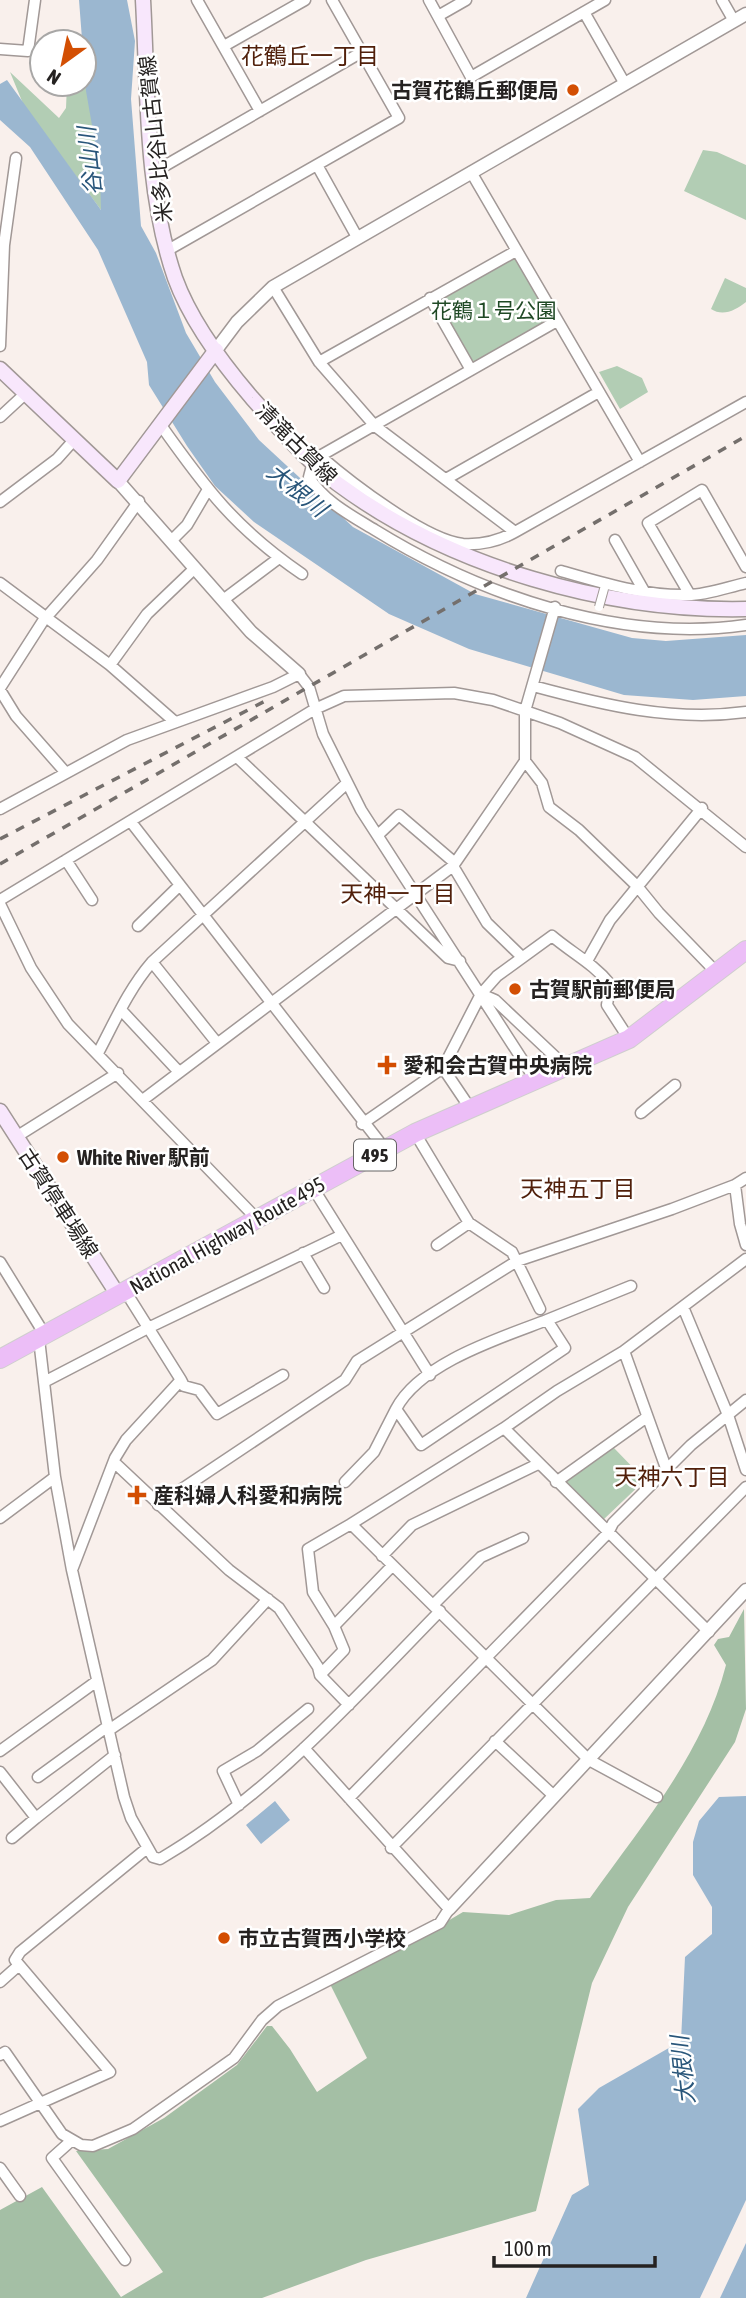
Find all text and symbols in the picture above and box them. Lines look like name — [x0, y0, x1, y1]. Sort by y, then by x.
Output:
north arrow — [28, 28, 98, 98]
district label: 花鶴丘一丁目 — [241, 43, 379, 69]
street label: 米多比谷山古賀線 — [134, 54, 176, 224]
text: N — [43, 65, 64, 90]
place label: 古賀花鶴丘郵便局 — [391, 78, 559, 102]
marker: 古賀花鶴丘郵便局 — [565, 82, 581, 98]
water label: 谷山川 — [73, 122, 107, 197]
park label: 花鶴１号公園 — [431, 298, 557, 322]
street label: 清滝古賀線 — [251, 397, 343, 489]
water label: 大根川 — [262, 458, 334, 524]
district label: 天神一丁目 — [341, 881, 456, 907]
place label: 古賀駅前郵便局 — [529, 977, 676, 1001]
marker: 古賀駅前郵便局 — [507, 981, 523, 997]
place label: 愛和会古賀中央病院 — [403, 1053, 592, 1077]
marker: 愛和会古賀中央病院 — [377, 1055, 397, 1075]
road number: 495 — [354, 1140, 396, 1170]
street label: 古賀停車場線 — [15, 1144, 103, 1262]
place label: White River 駅前 — [76, 1145, 210, 1169]
marker: White River 駅前 — [55, 1149, 71, 1165]
street label: National Highway Route 495 — [125, 1171, 329, 1299]
district label: 天神五丁目 — [521, 1176, 636, 1202]
district label: 天神六丁目 — [615, 1464, 730, 1490]
place label: 産科婦人科愛和病院 — [153, 1483, 342, 1507]
marker: 産科婦人科愛和病院 — [127, 1485, 147, 1505]
place label: 市立古賀西小学校 — [238, 1926, 406, 1950]
marker: 市立古賀西小学校 — [216, 1930, 232, 1946]
water label: 大根川 — [666, 2031, 700, 2106]
scale bar — [494, 2224, 655, 2268]
text: 100 m — [504, 2236, 552, 2260]

